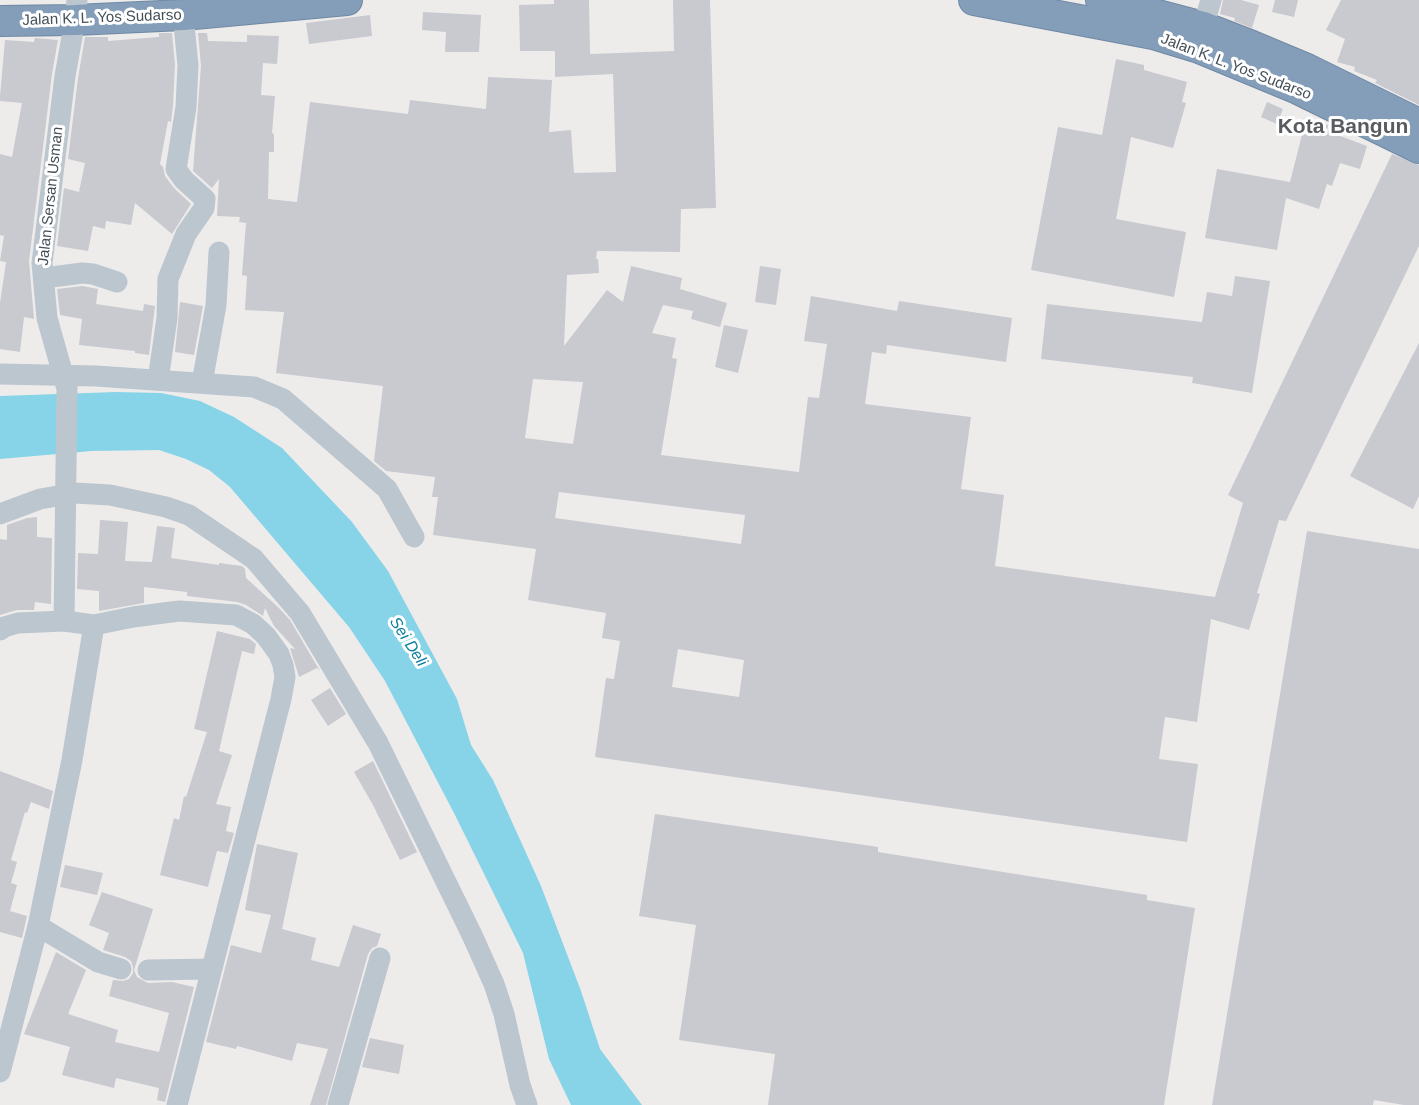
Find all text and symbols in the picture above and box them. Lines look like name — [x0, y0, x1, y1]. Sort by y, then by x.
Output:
street label: Jalan K. L. Yos Sudarso — [22, 6, 182, 30]
street label: Jalan K. L. Yos Sudarso — [1158, 30, 1314, 104]
district label: Kota Bangun — [1278, 114, 1408, 140]
street label: Jalan Sersan Usman — [35, 126, 67, 266]
water label: Sei Deli — [385, 614, 431, 670]

